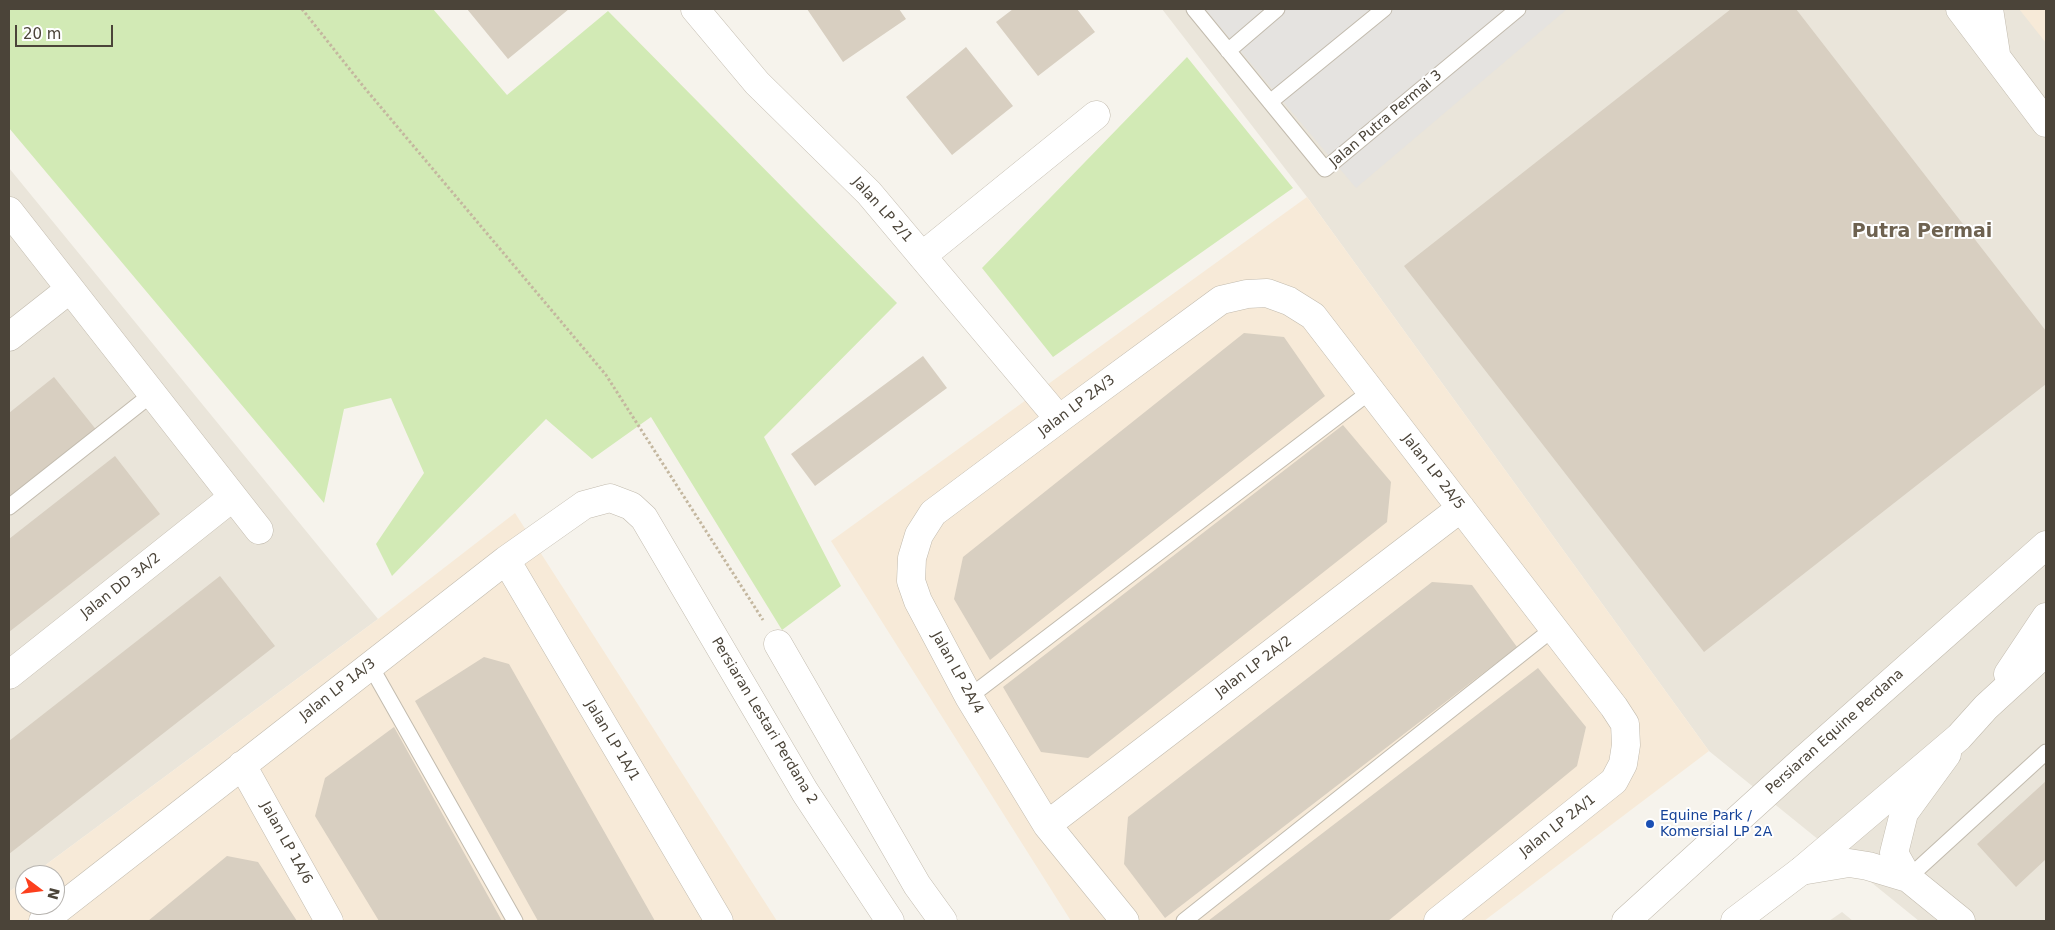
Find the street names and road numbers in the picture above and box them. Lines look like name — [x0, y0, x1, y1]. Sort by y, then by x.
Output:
street label: Jalan Putra Permai 3 — [1326, 67, 1446, 171]
street label: Jalan LP 2/1 — [848, 174, 916, 246]
street label: Jalan LP 2A/3 — [1035, 372, 1119, 440]
street label: Jalan LP 2A/5 — [1398, 431, 1468, 513]
street label: Jalan DD 3A/2 — [78, 550, 164, 622]
street label: Jalan LP 2A/4 — [928, 629, 986, 717]
street label: Jalan LP 2A/2 — [1212, 633, 1296, 701]
street label: Persiaran Lestari Perdana 2 — [707, 635, 821, 807]
street label: Jalan LP 1A/3 — [297, 655, 379, 725]
street label: Persiaran Equine Perdana — [1763, 666, 1907, 798]
street label: Jalan LP 1A/1 — [581, 698, 643, 784]
street label: Jalan LP 2A/1 — [1517, 791, 1599, 861]
street label: Jalan LP 1A/6 — [257, 799, 315, 887]

